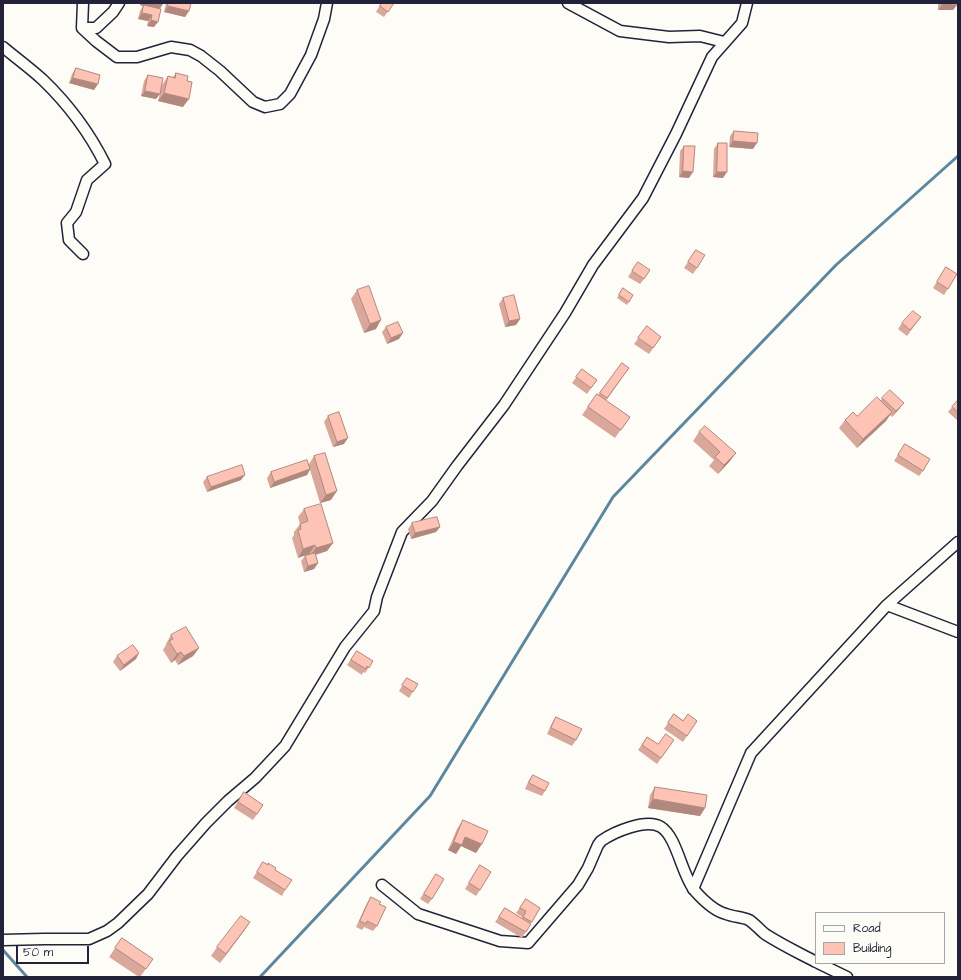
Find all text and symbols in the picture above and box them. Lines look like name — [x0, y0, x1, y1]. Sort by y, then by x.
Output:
legend — [815, 912, 945, 964]
text: Road — [853, 920, 881, 937]
scale bar — [18, 938, 91, 964]
text: Building — [853, 940, 891, 957]
text: 50 m — [23, 944, 53, 961]

